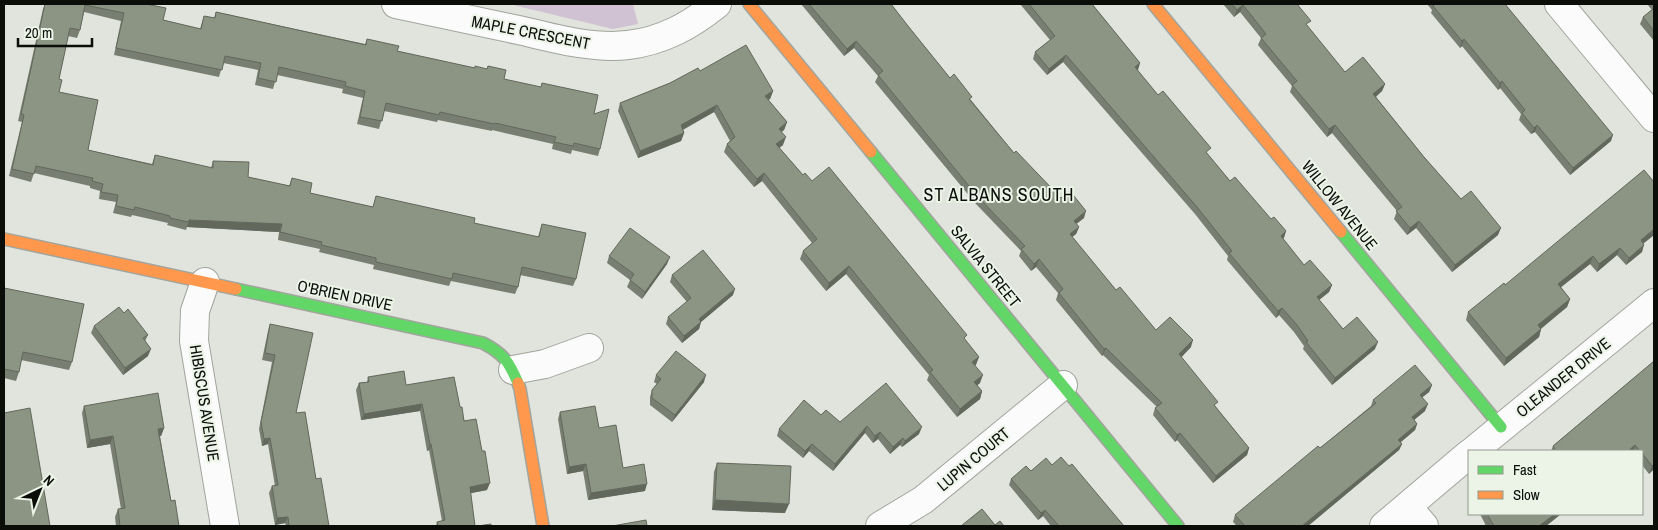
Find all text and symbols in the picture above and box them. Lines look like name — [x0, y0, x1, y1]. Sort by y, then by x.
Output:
street label: MAPLE CRESCENT — [470, 10, 592, 54]
scale bar — [18, 15, 91, 47]
text: 20 m — [25, 22, 52, 43]
street label: WILLOW AVENUE — [1297, 156, 1383, 254]
district label: ST ALBANS SOUTH — [924, 182, 1074, 207]
street label: SALVIA STREET — [946, 220, 1026, 312]
street label: O'BRIEN DRIVE — [295, 274, 395, 316]
street label: OLEANDER DRIVE — [1511, 332, 1615, 422]
street label: HIBISCUS AVENUE — [185, 343, 225, 463]
street label: LUPIN COURT — [932, 422, 1014, 496]
legend — [1468, 450, 1643, 515]
text: Fast — [1513, 459, 1537, 480]
north arrow — [15, 465, 65, 515]
text: N — [40, 471, 58, 490]
text: Slow — [1513, 484, 1540, 505]

